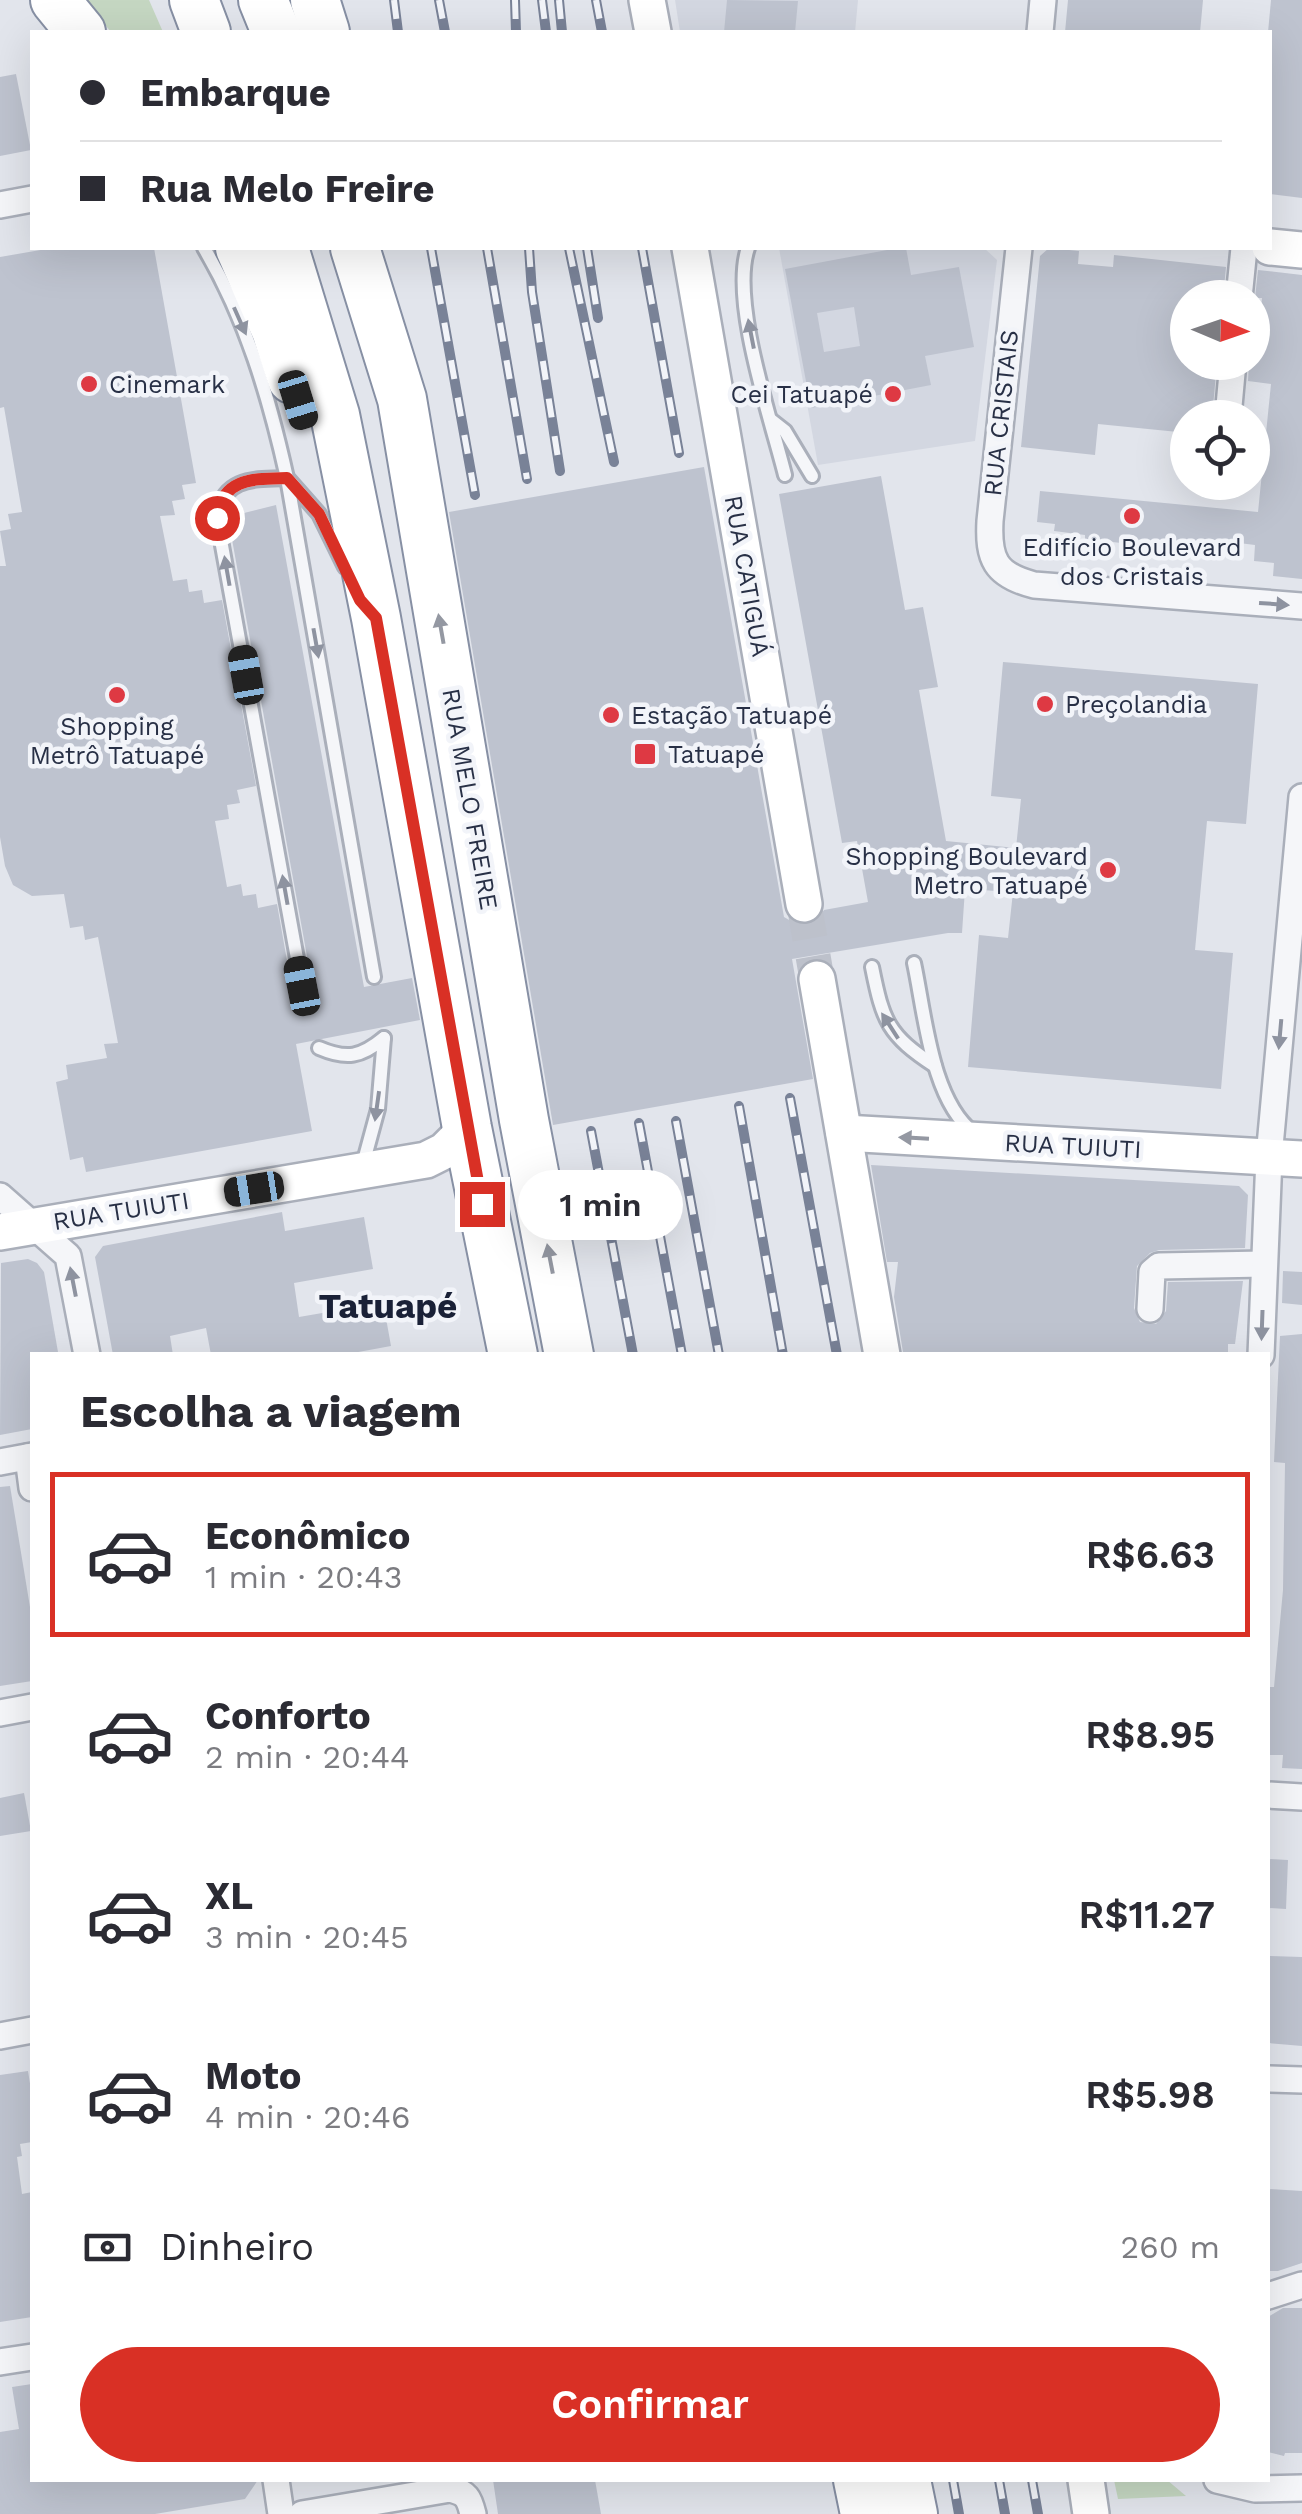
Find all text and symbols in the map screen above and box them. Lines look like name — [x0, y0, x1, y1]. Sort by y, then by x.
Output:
text: Embarque — [140, 71, 331, 115]
text: Rua Melo Freire — [140, 167, 434, 211]
north arrow — [1170, 280, 1270, 380]
map controls — [1170, 280, 1270, 500]
one-way arrow — [232, 306, 248, 336]
one-way arrow — [743, 318, 758, 349]
street label: RUA CRISTAIS — [978, 328, 1024, 498]
car — [275, 367, 321, 433]
place label: Cinemark — [109, 370, 225, 399]
marker: Cinemark — [78, 373, 100, 395]
place label: Cei Tatuapé — [731, 380, 873, 409]
marker: Cei Tatuapé — [882, 383, 904, 405]
button: locate — [1170, 400, 1270, 500]
street label: RUA CATIGUÁ — [719, 493, 775, 659]
route start — [195, 496, 240, 541]
marker: Edifício Boulevard dos Cristais — [1121, 505, 1143, 527]
place label: Edifício Boulevard dos Cristais — [1022, 533, 1242, 591]
one-way arrow — [219, 555, 234, 586]
one-way arrow — [1258, 596, 1290, 612]
one-way arrow — [433, 612, 448, 644]
one-way arrow — [309, 628, 324, 659]
car — [226, 643, 266, 707]
marker: Shopping Metrô Tatuapé — [106, 684, 128, 706]
street label: RUA MELO FREIRE — [436, 686, 504, 912]
place label: Preçolandia — [1065, 690, 1207, 719]
marker: Preçolandia — [1034, 693, 1056, 715]
place label: Estação Tatuapé — [631, 701, 832, 730]
marker: Estação Tatuapé — [600, 704, 622, 726]
place label: Shopping Metrô Tatuapé — [30, 712, 204, 770]
place label: Tatuapé — [668, 740, 764, 769]
marker: Tatuapé — [632, 741, 658, 767]
place label: Shopping Boulevard Metro Tatuapé — [845, 842, 1088, 900]
marker: Shopping Boulevard Metro Tatuapé — [1097, 859, 1119, 881]
one-way arrow — [277, 874, 292, 906]
car — [282, 954, 322, 1018]
one-way arrow — [881, 1012, 900, 1039]
one-way arrow — [1272, 1019, 1288, 1050]
one-way arrow — [369, 1091, 385, 1122]
street label: RUA TUIUTI — [1004, 1128, 1142, 1164]
one-way arrow — [897, 1129, 929, 1145]
car — [222, 1169, 286, 1209]
callout: 1 min — [517, 1169, 682, 1239]
route end — [460, 1182, 505, 1227]
street label: RUA TUIUTI — [51, 1186, 191, 1236]
text: 1 min — [559, 1186, 642, 1224]
one-way arrow — [542, 1243, 558, 1274]
one-way arrow — [64, 1266, 80, 1297]
district label: Tatuapé — [319, 1285, 457, 1327]
one-way arrow — [1254, 1309, 1270, 1341]
text: Escolha a viagem — [80, 1385, 462, 1438]
icon: car — [85, 1510, 175, 1600]
text: Econômico — [205, 1514, 410, 1558]
text: R$6.63 — [1086, 1533, 1215, 1577]
text: 1 min · 20:43 — [205, 1558, 403, 1596]
icon: car — [85, 1690, 175, 1780]
text: Conforto — [205, 1694, 371, 1738]
text: R$8.95 — [1085, 1713, 1215, 1757]
text: 2 min · 20:44 — [205, 1738, 410, 1776]
icon: car — [85, 1870, 175, 1960]
text: XL — [205, 1874, 253, 1918]
text: R$11.27 — [1079, 1893, 1215, 1937]
text: 3 min · 20:45 — [205, 1918, 409, 1956]
icon: car — [85, 2050, 175, 2140]
text: Moto — [205, 2054, 301, 2098]
text: R$5.98 — [1085, 2073, 1215, 2117]
text: 4 min · 20:46 — [205, 2098, 410, 2136]
icon: cash — [80, 2220, 135, 2275]
text: Dinheiro — [160, 2225, 314, 2269]
text: 260 m — [1121, 2228, 1220, 2266]
button: Confirmar — [80, 2347, 1220, 2462]

